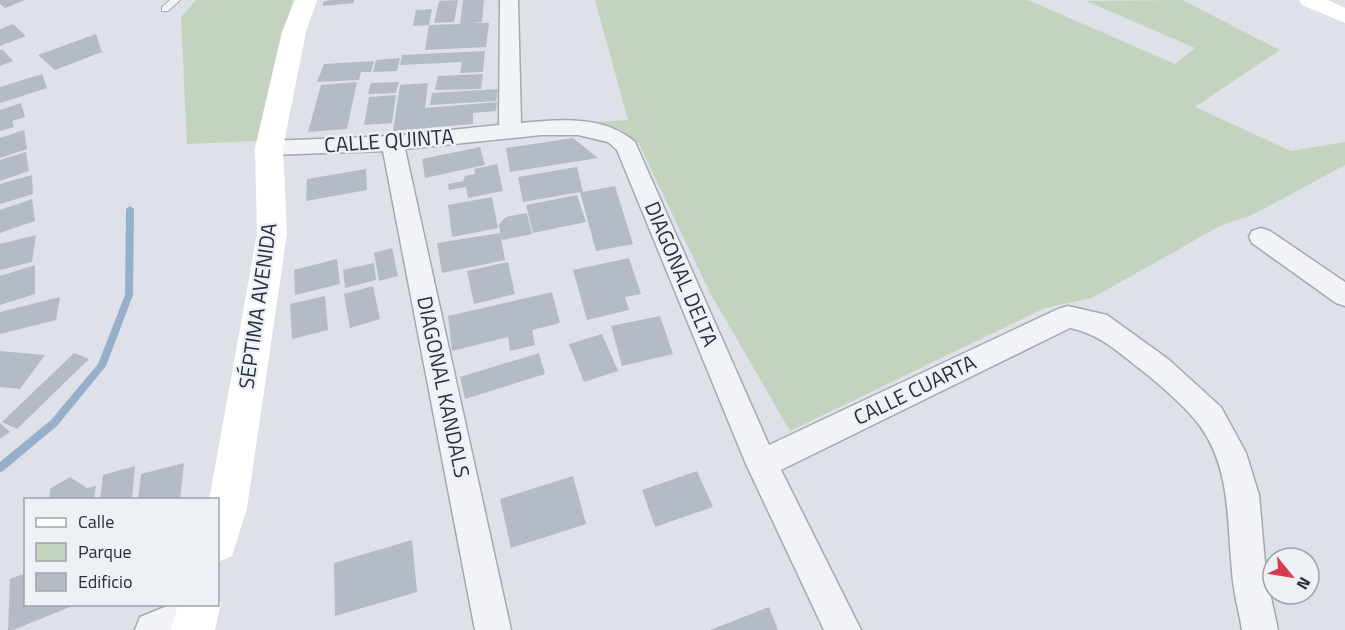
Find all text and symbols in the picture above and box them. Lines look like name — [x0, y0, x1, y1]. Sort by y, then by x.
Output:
street label: CALLE QUINTA — [323, 119, 455, 160]
street label: DIAGONAL DELTA — [637, 196, 727, 352]
street label: SÉPTIMA AVENIDA — [230, 220, 285, 391]
street label: DIAGONAL KANDALS — [409, 293, 479, 481]
street label: CALLE CUARTA — [848, 345, 982, 433]
legend — [24, 498, 219, 606]
text: Calle — [78, 508, 114, 535]
text: Parque — [78, 538, 132, 565]
north arrow — [1261, 546, 1321, 606]
text: Edificio — [78, 568, 132, 595]
text: N — [1291, 573, 1317, 594]

